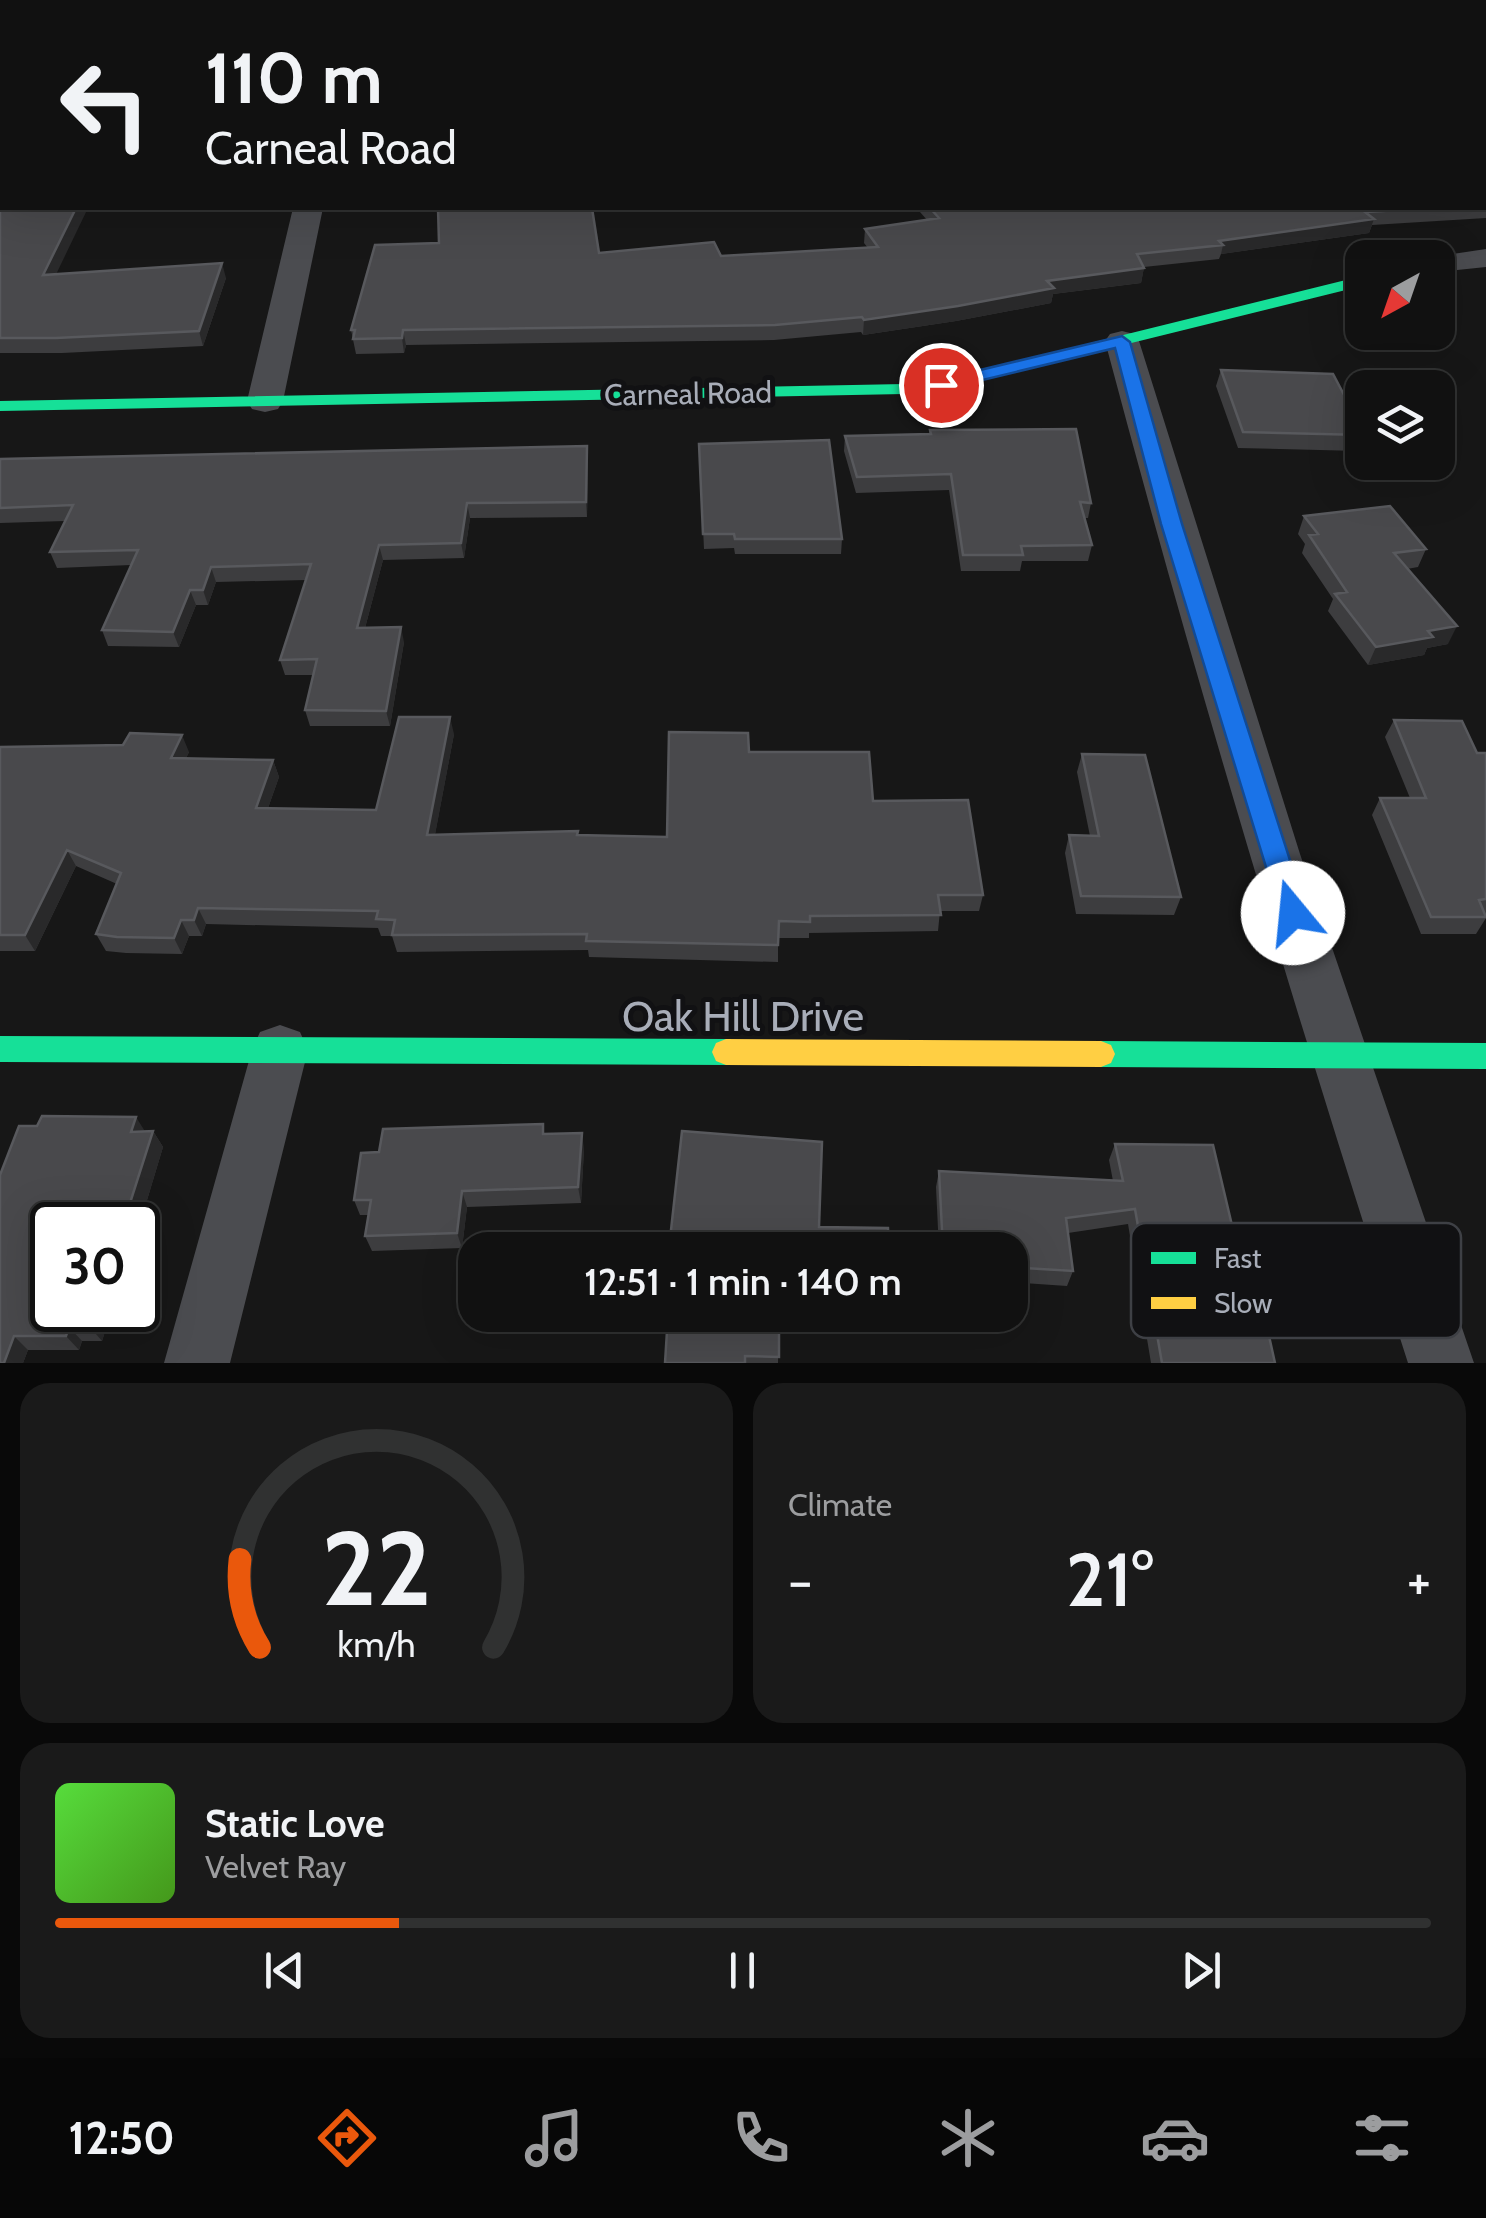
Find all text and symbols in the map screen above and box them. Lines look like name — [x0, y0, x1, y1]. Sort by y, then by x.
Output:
text: 110 m — [205, 35, 383, 121]
icon: left — [40, 40, 170, 170]
text: Carneal Road — [205, 121, 457, 175]
north arrow — [1345, 240, 1455, 350]
map controls — [1345, 240, 1455, 480]
pin — [899, 343, 984, 428]
icon: arrive — [914, 358, 969, 413]
button: layers — [1345, 370, 1455, 480]
street label: Carneal Road — [604, 374, 772, 413]
position arrow — [1241, 861, 1345, 965]
street label: Oak Hill Drive — [622, 990, 864, 1042]
speed limit sign: 30 — [30, 1202, 160, 1332]
legend — [1131, 1223, 1461, 1338]
text: Fast — [1214, 1241, 1262, 1275]
text: 12:51 · 1 min · 140 m — [584, 1258, 902, 1305]
text: Slow — [1214, 1286, 1272, 1320]
text: Climate — [788, 1485, 892, 1524]
text: 22 — [321, 1505, 432, 1631]
text: 21° — [1066, 1534, 1153, 1625]
text: − — [788, 1547, 812, 1614]
text: + — [1407, 1547, 1431, 1614]
text: km/h — [337, 1623, 416, 1666]
text: Static Love — [205, 1800, 384, 1847]
text: Velvet Ray — [205, 1847, 346, 1886]
icon: previous — [257, 1943, 312, 1998]
icon: pause — [715, 1943, 770, 1998]
icon: next — [1174, 1943, 1229, 1998]
icon: directions — [312, 2103, 382, 2173]
icon: music — [519, 2103, 589, 2173]
icon: phone — [726, 2103, 796, 2173]
icon: climate — [933, 2103, 1003, 2173]
icon: car — [1140, 2103, 1210, 2173]
icon: filters — [1347, 2103, 1417, 2173]
text: 12:50 — [69, 2111, 175, 2165]

